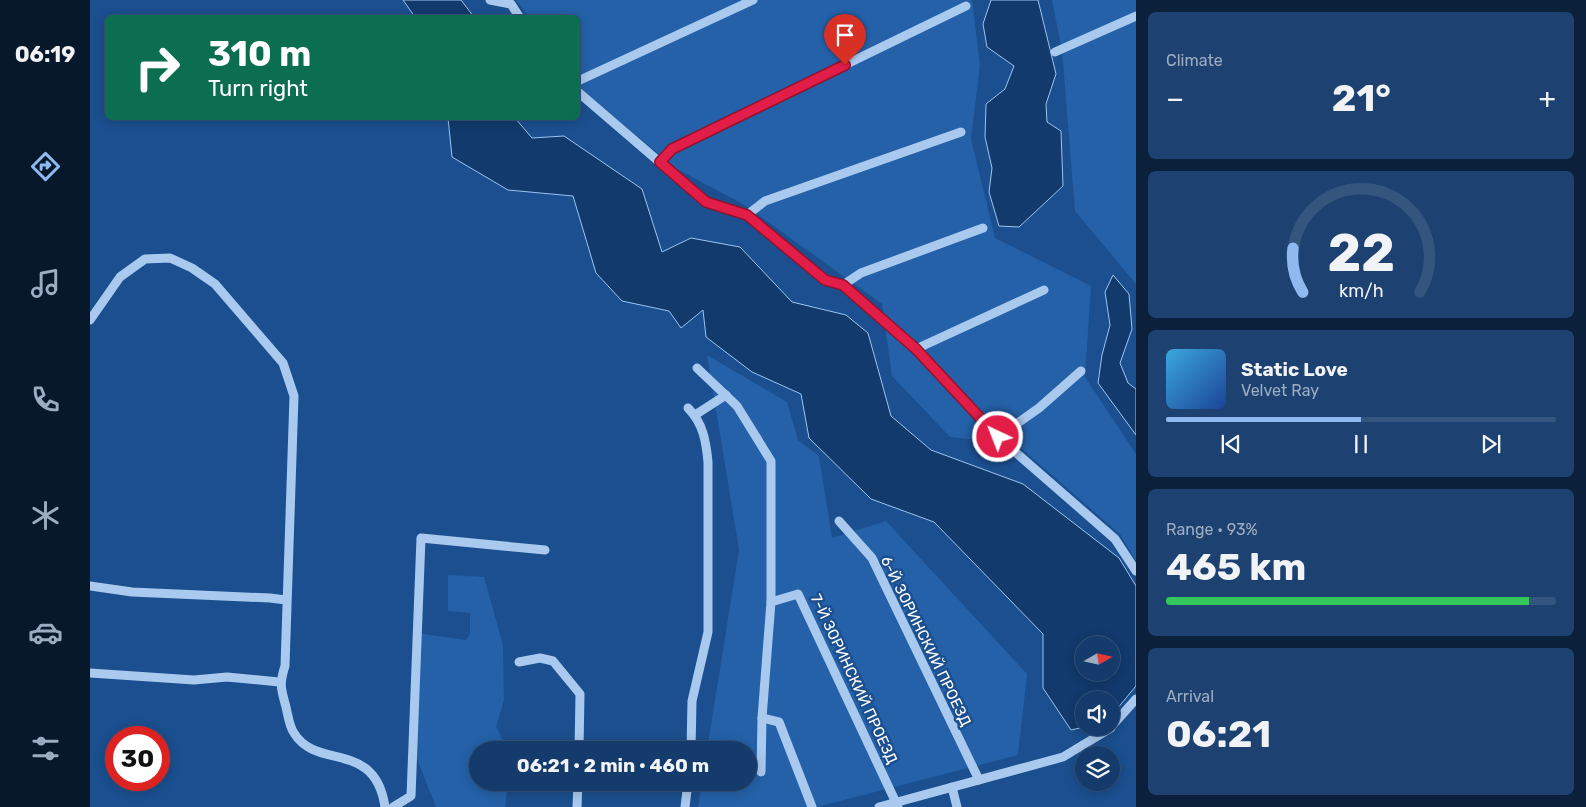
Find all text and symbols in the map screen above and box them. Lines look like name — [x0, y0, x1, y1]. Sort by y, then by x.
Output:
pin — [824, 14, 866, 65]
icon: arrive — [831, 21, 859, 49]
text: 310 m — [208, 33, 311, 75]
icon: right — [125, 35, 190, 100]
text: 06:19 — [15, 41, 75, 68]
text: Climate — [1166, 51, 1223, 70]
text: Turn right — [208, 75, 308, 102]
text: 21° — [1332, 75, 1391, 121]
text: − — [1166, 82, 1184, 115]
text: + — [1539, 82, 1556, 115]
icon: directions — [28, 149, 63, 184]
text: 22 — [1327, 222, 1395, 284]
icon: music — [28, 266, 63, 301]
text: km/h — [1339, 280, 1383, 301]
text: Static Love — [1241, 358, 1348, 381]
text: Velvet Ray — [1241, 381, 1319, 400]
icon: phone — [28, 382, 63, 417]
position arrow — [971, 410, 1023, 462]
icon: previous — [1217, 430, 1245, 458]
icon: pause — [1347, 430, 1375, 458]
icon: next — [1477, 430, 1505, 458]
icon: climate — [28, 498, 63, 533]
text: Range · 93% — [1166, 520, 1258, 539]
text: 465 km — [1166, 544, 1306, 590]
street label: 6-Й ЗОРИНСКИЙ ПРОЕЗД — [877, 553, 975, 729]
street label: 7-Й ЗОРИНСКИЙ ПРОЕЗД — [807, 591, 901, 767]
icon: car — [28, 615, 63, 650]
north arrow — [1075, 636, 1120, 681]
map controls — [1075, 636, 1120, 791]
text: Arrival — [1166, 687, 1214, 706]
button: sound — [1075, 691, 1120, 736]
text: 06:21 — [1166, 711, 1271, 757]
speed limit sign: 30 — [105, 726, 170, 791]
icon: filters — [28, 731, 63, 766]
button: layers — [1075, 746, 1120, 791]
text: 06:21 · 2 min · 460 m — [517, 754, 709, 777]

